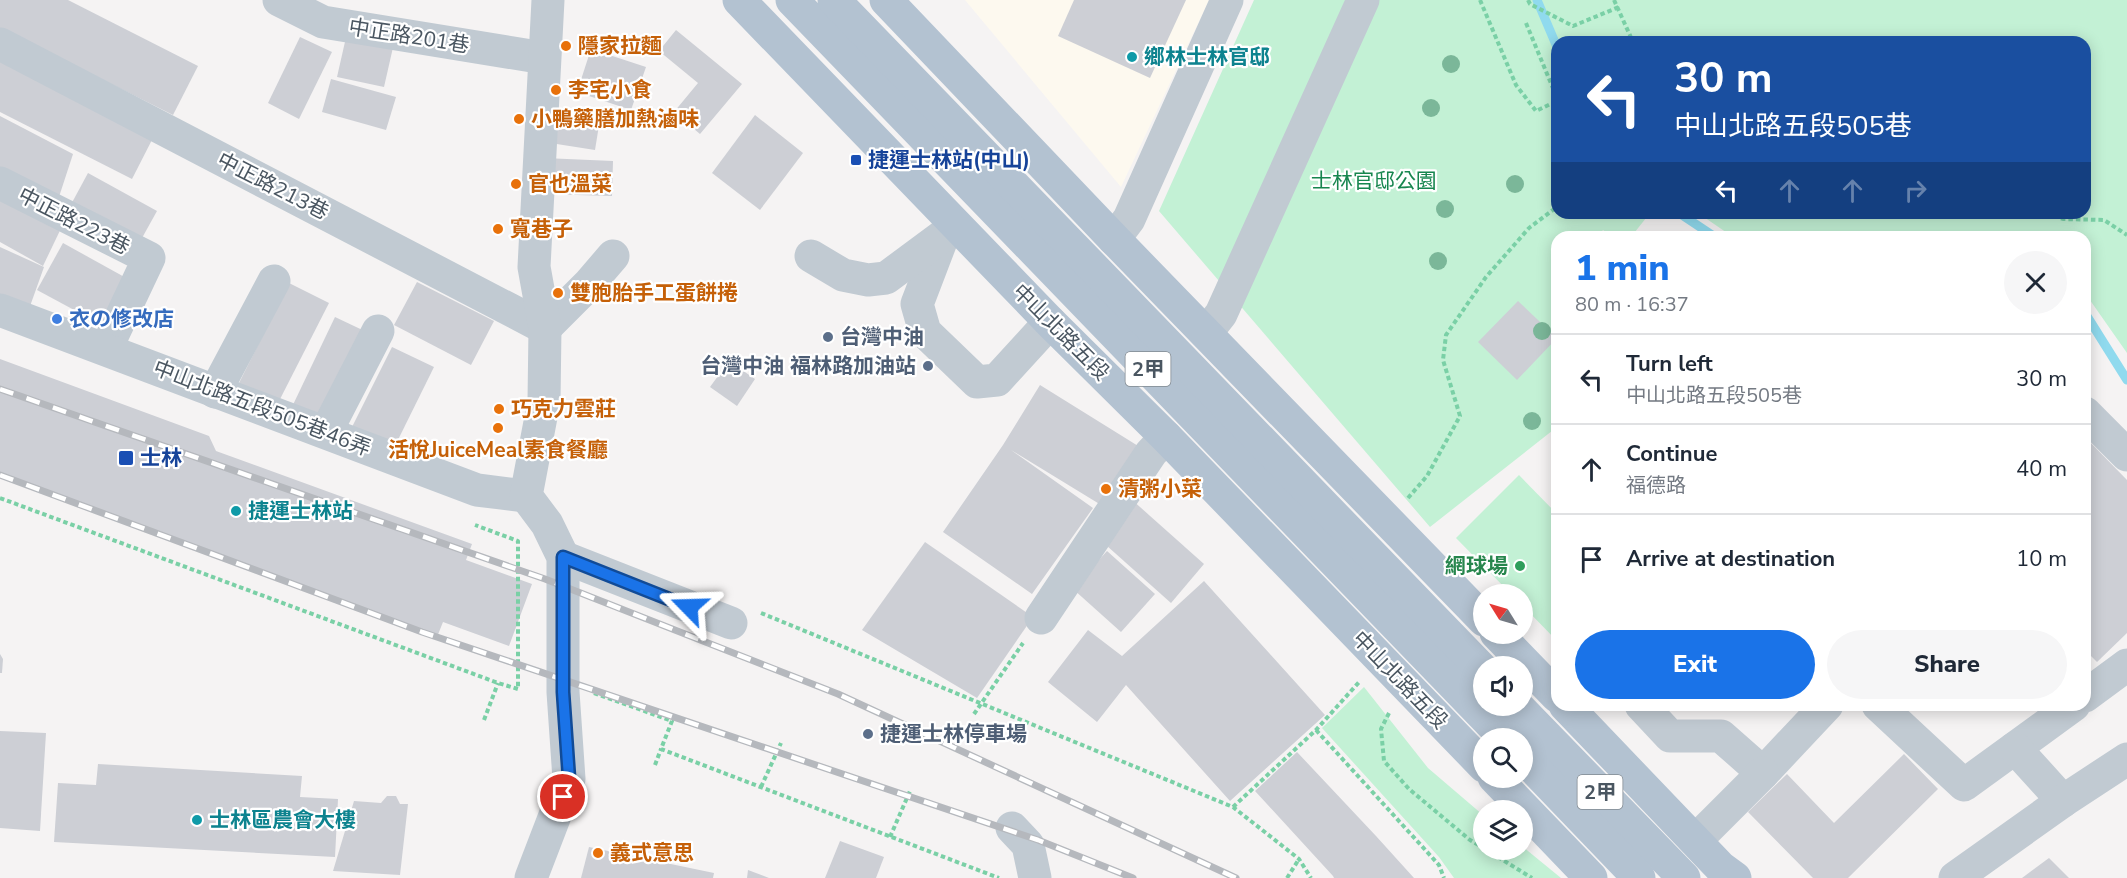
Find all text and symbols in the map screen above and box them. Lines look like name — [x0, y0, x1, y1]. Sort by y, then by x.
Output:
street label: 中正路201巷 — [347, 13, 471, 59]
place label: 隱家拉麵 — [578, 32, 662, 60]
marker: 隱家拉麵 — [559, 39, 573, 53]
place label: 鄉林士林官邸 — [1144, 43, 1270, 71]
marker: 鄉林士林官邸 — [1125, 50, 1139, 64]
text: 30 m — [1674, 50, 1773, 107]
icon: left — [1575, 60, 1653, 138]
place label: 李宅小食 — [568, 76, 652, 104]
marker: 李宅小食 — [549, 83, 563, 97]
place label: 小鴨藥膳加熱滷味 — [531, 105, 699, 133]
text: 中山北路五段505巷 — [1674, 108, 1912, 145]
marker: 小鴨藥膳加熱滷味 — [512, 112, 526, 126]
street label: 中正路213巷 — [212, 146, 334, 226]
place label: 捷運士林站(中山) — [868, 146, 1030, 174]
marker: 捷運士林站(中山) — [849, 153, 863, 167]
park label: 士林官邸公園 — [1311, 167, 1437, 195]
place label: 官也溫菜 — [528, 170, 612, 198]
icon: left — [1710, 174, 1743, 207]
icon: ahead — [1773, 174, 1806, 207]
icon: ahead — [1836, 174, 1869, 207]
icon: right — [1899, 174, 1932, 207]
marker: 官也溫菜 — [509, 177, 523, 191]
street label: 中正路223巷 — [13, 181, 135, 261]
place label: 寬巷子 — [510, 215, 573, 243]
marker: 寬巷子 — [491, 222, 505, 236]
text: 1 min — [1575, 244, 1670, 293]
button: close — [2004, 251, 2067, 314]
street label: 中山北路五段 — [1007, 278, 1115, 386]
place label: 雙胞胎手工蛋餅捲 — [570, 279, 738, 307]
marker: 雙胞胎手工蛋餅捲 — [551, 286, 565, 300]
text: 80 m · 16:37 — [1575, 291, 1689, 318]
place label: 衣の修改店 — [69, 305, 174, 333]
marker: 衣の修改店 — [50, 312, 64, 326]
place label: 台灣中油 — [840, 323, 924, 351]
marker: 台灣中油 — [821, 330, 835, 344]
text: Turn left — [1626, 349, 1713, 379]
place label: 台灣中油 福林路加油站 — [700, 352, 916, 380]
road number: 2甲 — [1126, 352, 1170, 386]
street label: 中山北路五段505巷46弄 — [149, 354, 375, 462]
marker: 台灣中油 福林路加油站 — [921, 359, 935, 373]
icon: left — [1575, 363, 1608, 396]
text: 30 m — [2016, 364, 2067, 394]
text: 中山北路五段505巷 — [1626, 382, 1802, 409]
place label: 巧克力雲莊 — [511, 395, 616, 423]
marker: 巧克力雲莊 — [492, 402, 506, 416]
marker: 活悅JuiceMeal素食餐廳 — [491, 421, 505, 435]
place label: 活悅JuiceMeal素食餐廳 — [388, 436, 608, 464]
text: Continue — [1626, 439, 1717, 469]
place label: 士林 — [140, 444, 182, 472]
marker: 士林 — [117, 449, 135, 467]
icon: ahead — [1575, 453, 1608, 486]
text: 40 m — [2016, 454, 2067, 484]
text: 福德路 — [1626, 472, 1686, 499]
place label: 清粥小菜 — [1118, 475, 1202, 503]
marker: 清粥小菜 — [1099, 482, 1113, 496]
place label: 捷運士林站 — [248, 497, 353, 525]
marker: 捷運士林站 — [229, 504, 243, 518]
icon: arrive — [1575, 543, 1608, 576]
text: Arrive at destination — [1626, 544, 1835, 574]
text: 10 m — [2016, 544, 2067, 574]
place label: 網球場 — [1445, 552, 1508, 580]
marker: 網球場 — [1513, 559, 1527, 573]
position arrow — [657, 575, 721, 639]
north arrow — [1473, 584, 1533, 644]
map controls — [1473, 584, 1533, 860]
street label: 中山北路五段 — [1346, 625, 1454, 735]
button: Exit — [1575, 630, 1815, 699]
button: Share — [1827, 630, 2067, 699]
button: sound — [1473, 656, 1533, 716]
place label: 捷運士林停車場 — [880, 720, 1027, 748]
marker: 捷運士林停車場 — [861, 727, 875, 741]
button: search — [1473, 728, 1533, 788]
pin — [537, 771, 588, 822]
road number: 2甲 — [1578, 775, 1622, 809]
icon: arrive — [546, 780, 579, 813]
button: layers — [1473, 800, 1533, 860]
place label: 士林區農會大樓 — [209, 806, 356, 834]
marker: 士林區農會大樓 — [190, 813, 204, 827]
place label: 義式意思 — [610, 839, 694, 867]
marker: 義式意思 — [591, 846, 605, 860]

